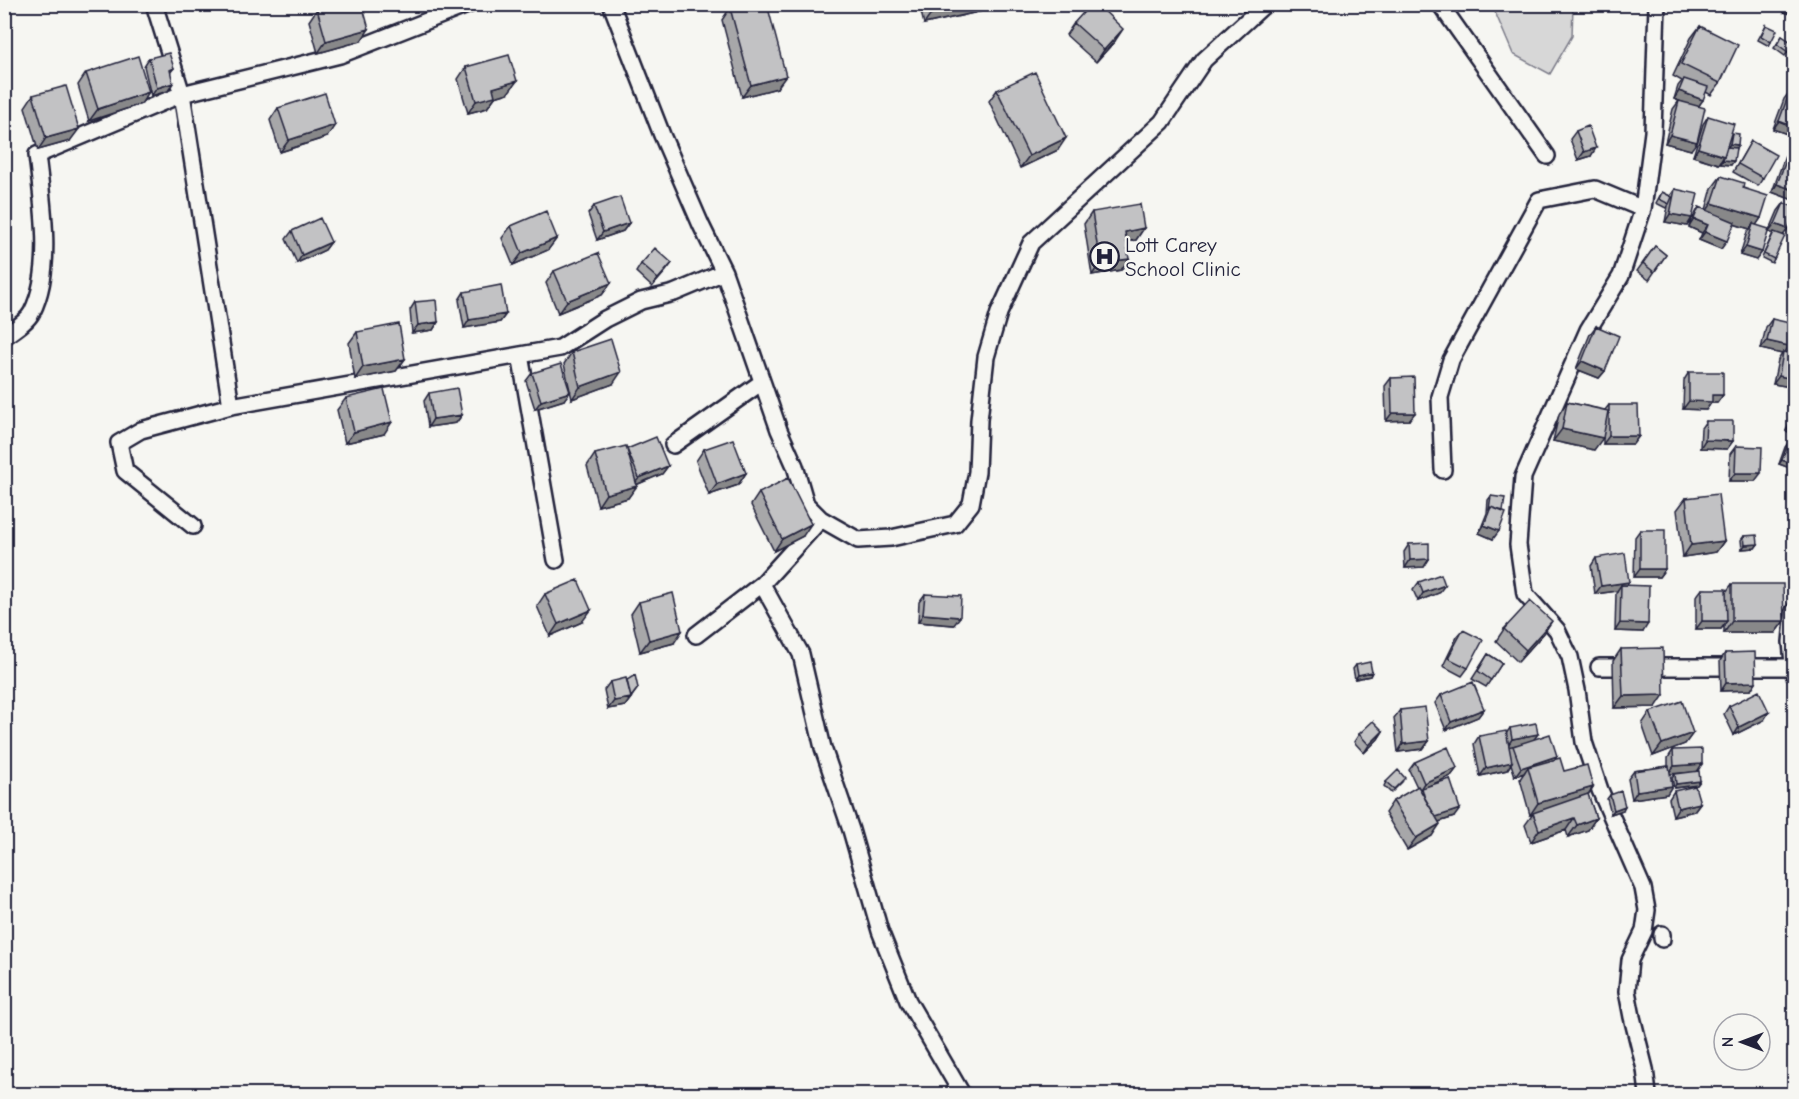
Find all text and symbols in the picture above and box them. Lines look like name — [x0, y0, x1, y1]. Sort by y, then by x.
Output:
place label: Lott Carey School Clinic — [1125, 233, 1241, 281]
hospital icon: Lott Carey School Clinic — [1088, 241, 1120, 273]
north arrow — [1712, 1012, 1772, 1072]
text: N — [1719, 1037, 1737, 1047]

